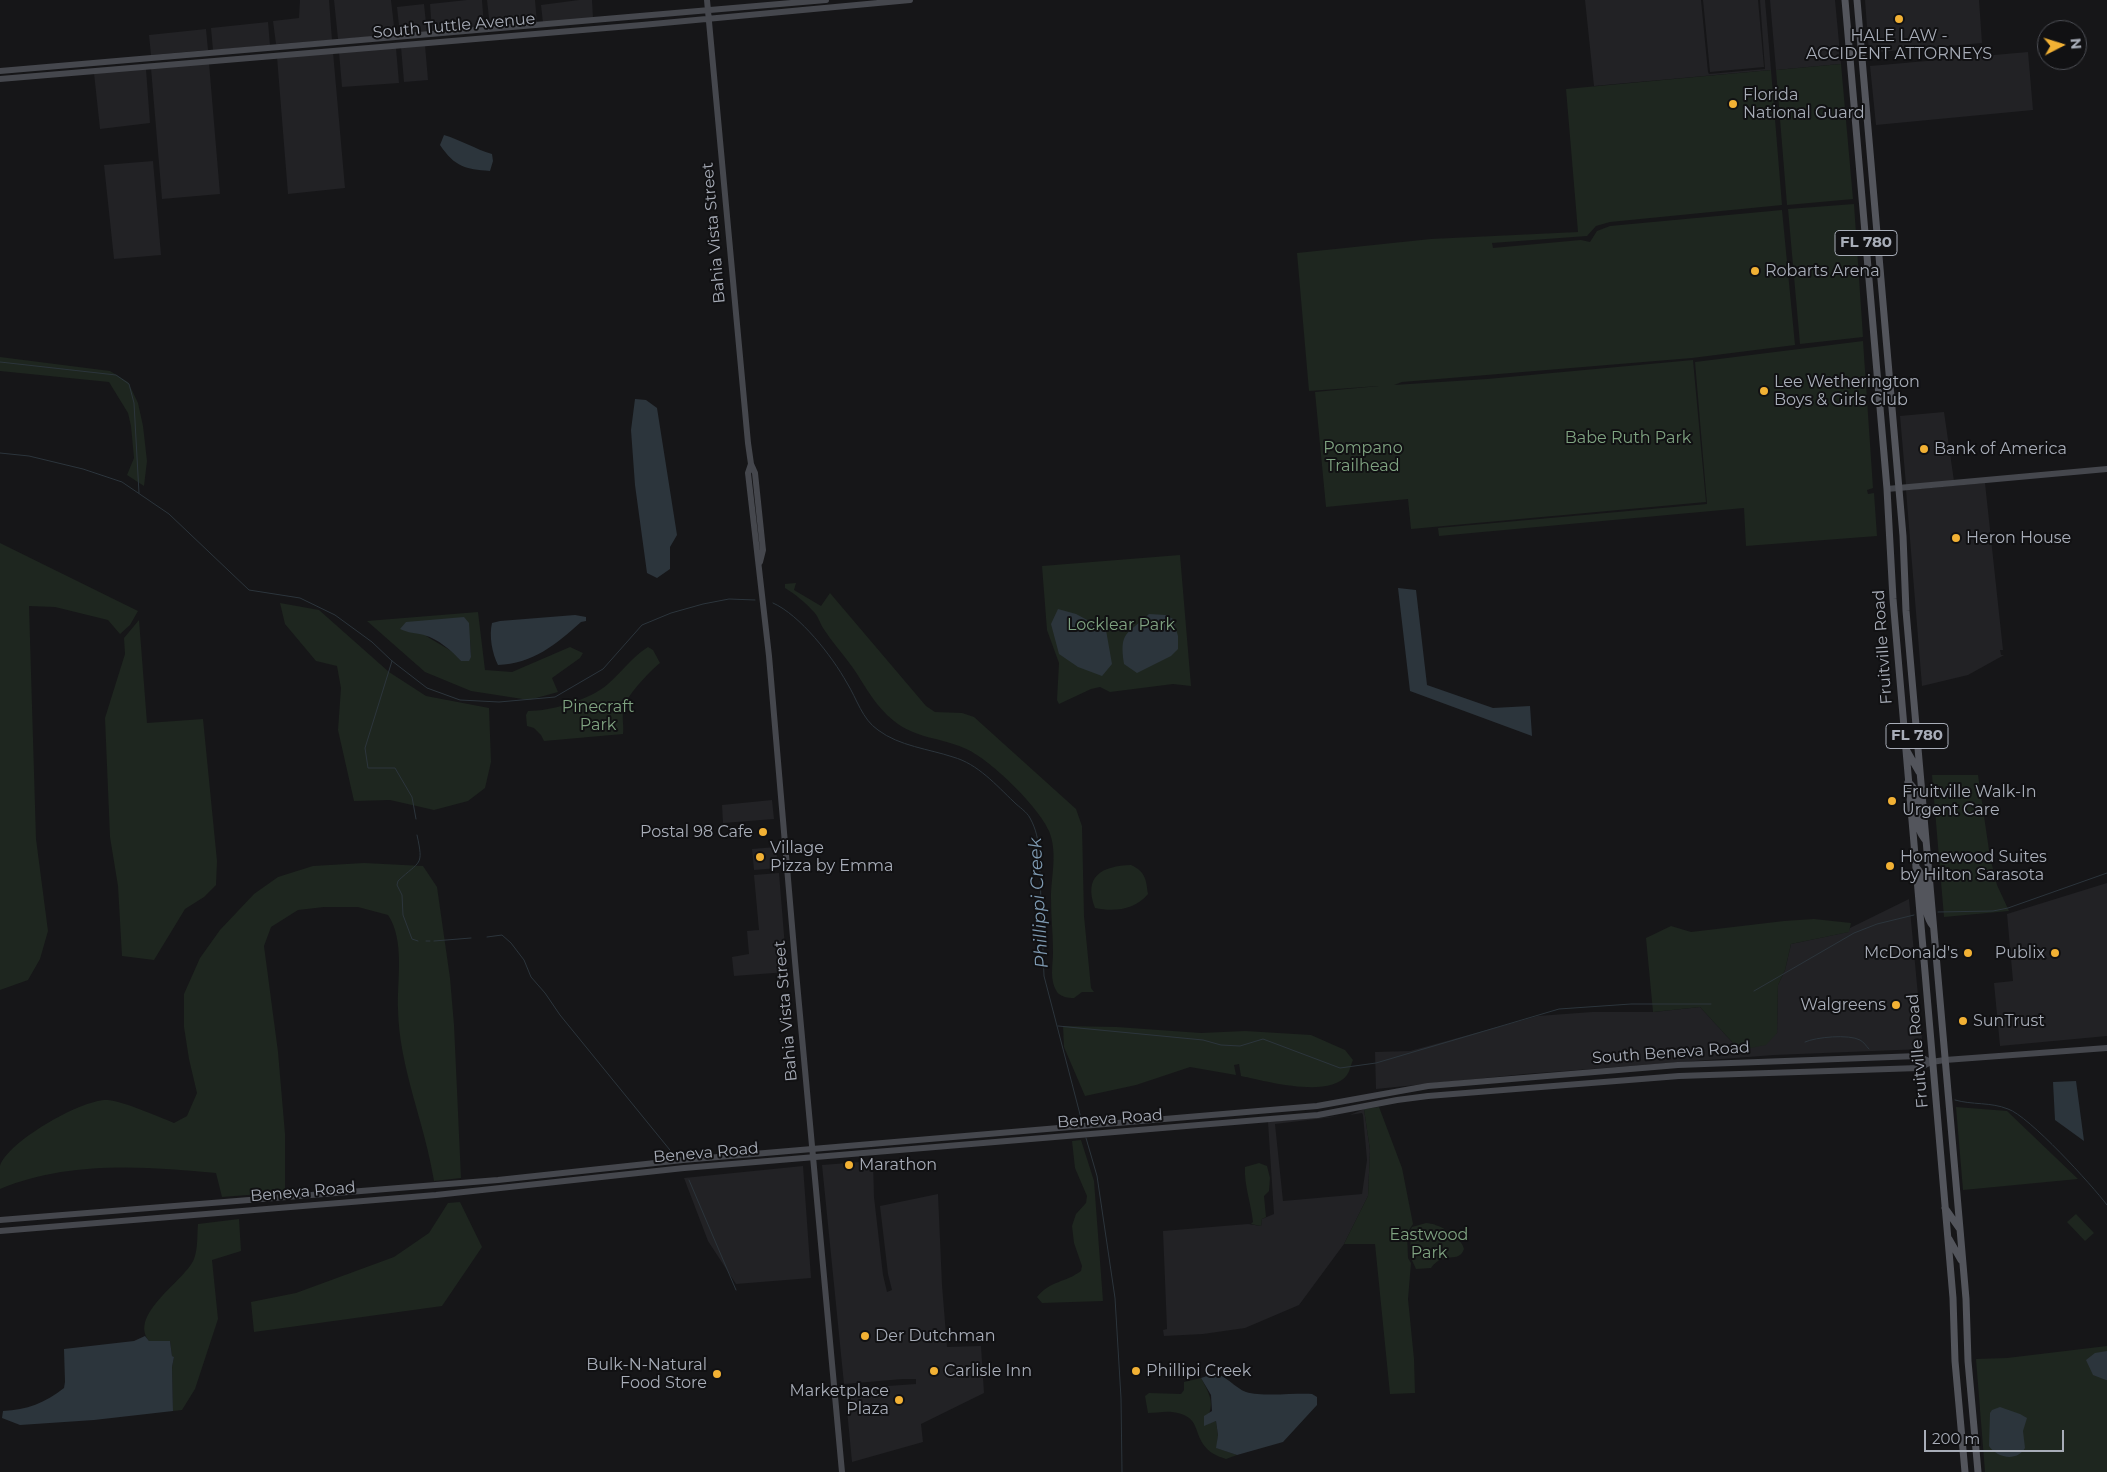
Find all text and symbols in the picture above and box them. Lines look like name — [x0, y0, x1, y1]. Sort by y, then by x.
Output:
street label: South Tuttle Avenue — [372, 9, 536, 43]
marker: HALE LAW - ACCIDENT ATTORNEYS — [1893, 13, 1905, 25]
north arrow — [2037, 20, 2087, 70]
place label: HALE LAW - ACCIDENT ATTORNEYS — [1806, 26, 1992, 64]
text: N — [2066, 37, 2085, 50]
place label: Florida National Guard — [1743, 85, 1865, 123]
marker: Florida National Guard — [1727, 98, 1739, 110]
street label: Bahia Vista Street — [698, 162, 730, 304]
road number: FL 780 — [1835, 230, 1897, 256]
place label: Robarts Arena — [1765, 261, 1880, 281]
marker: Robarts Arena — [1749, 265, 1761, 277]
place label: Lee Wetherington Boys & Girls Club — [1774, 372, 1920, 410]
marker: Lee Wetherington Boys & Girls Club — [1758, 385, 1770, 397]
park label: Babe Ruth Park — [1565, 428, 1691, 448]
park label: Pompano Trailhead — [1323, 438, 1403, 476]
place label: Bank of America — [1934, 439, 2067, 459]
marker: Bank of America — [1918, 443, 1930, 455]
place label: Heron House — [1966, 528, 2071, 548]
marker: Heron House — [1950, 532, 1962, 544]
street label: Fruitville Road — [1869, 589, 1897, 705]
park label: Locklear Park — [1067, 615, 1175, 635]
park label: Pinecraft Park — [562, 697, 634, 735]
road number: FL 780 — [1886, 724, 1948, 748]
place label: Fruitville Walk-In Urgent Care — [1902, 782, 2037, 820]
marker: Fruitville Walk-In Urgent Care — [1886, 795, 1898, 807]
place label: Postal 98 Cafe — [640, 822, 753, 842]
marker: Postal 98 Cafe — [757, 826, 769, 838]
water label: Phillippi Creek — [1025, 837, 1053, 969]
place label: Village Pizza by Emma — [770, 838, 893, 876]
place label: Homewood Suites by Hilton Sarasota — [1900, 847, 2047, 885]
marker: Village Pizza by Emma — [754, 851, 766, 863]
marker: Homewood Suites by Hilton Sarasota — [1884, 860, 1896, 872]
street label: Bahia Vista Street — [770, 940, 802, 1082]
place label: McDonald's — [1864, 943, 1958, 963]
place label: Publix — [1995, 943, 2045, 963]
marker: McDonald's — [1962, 947, 1974, 959]
marker: Publix — [2049, 947, 2061, 959]
street label: Fruitville Road — [1903, 993, 1933, 1109]
place label: Walgreens — [1800, 995, 1886, 1015]
marker: Walgreens — [1890, 999, 1902, 1011]
place label: SunTrust — [1973, 1011, 2045, 1031]
marker: SunTrust — [1957, 1015, 1969, 1027]
street label: South Beneva Road — [1592, 1038, 1750, 1068]
street label: Beneva Road — [1057, 1106, 1163, 1132]
street label: Beneva Road — [652, 1139, 760, 1167]
place label: Marathon — [859, 1155, 937, 1175]
marker: Marathon — [843, 1159, 855, 1171]
street label: Beneva Road — [249, 1178, 357, 1206]
park label: Eastwood Park — [1390, 1225, 1468, 1263]
place label: Der Dutchman — [875, 1326, 996, 1346]
marker: Der Dutchman — [859, 1330, 871, 1342]
place label: Bulk-N-Natural Food Store — [586, 1355, 707, 1393]
place label: Carlisle Inn — [944, 1361, 1032, 1381]
place label: Phillipi Creek — [1146, 1361, 1251, 1381]
marker: Carlisle Inn — [928, 1365, 940, 1377]
marker: Phillipi Creek — [1130, 1365, 1142, 1377]
marker: Bulk-N-Natural Food Store — [711, 1368, 723, 1380]
place label: Marketplace Plaza — [789, 1381, 889, 1419]
marker: Marketplace Plaza — [893, 1394, 905, 1406]
scale bar — [1927, 1420, 2067, 1452]
text: 200 m — [1932, 1429, 1980, 1448]

